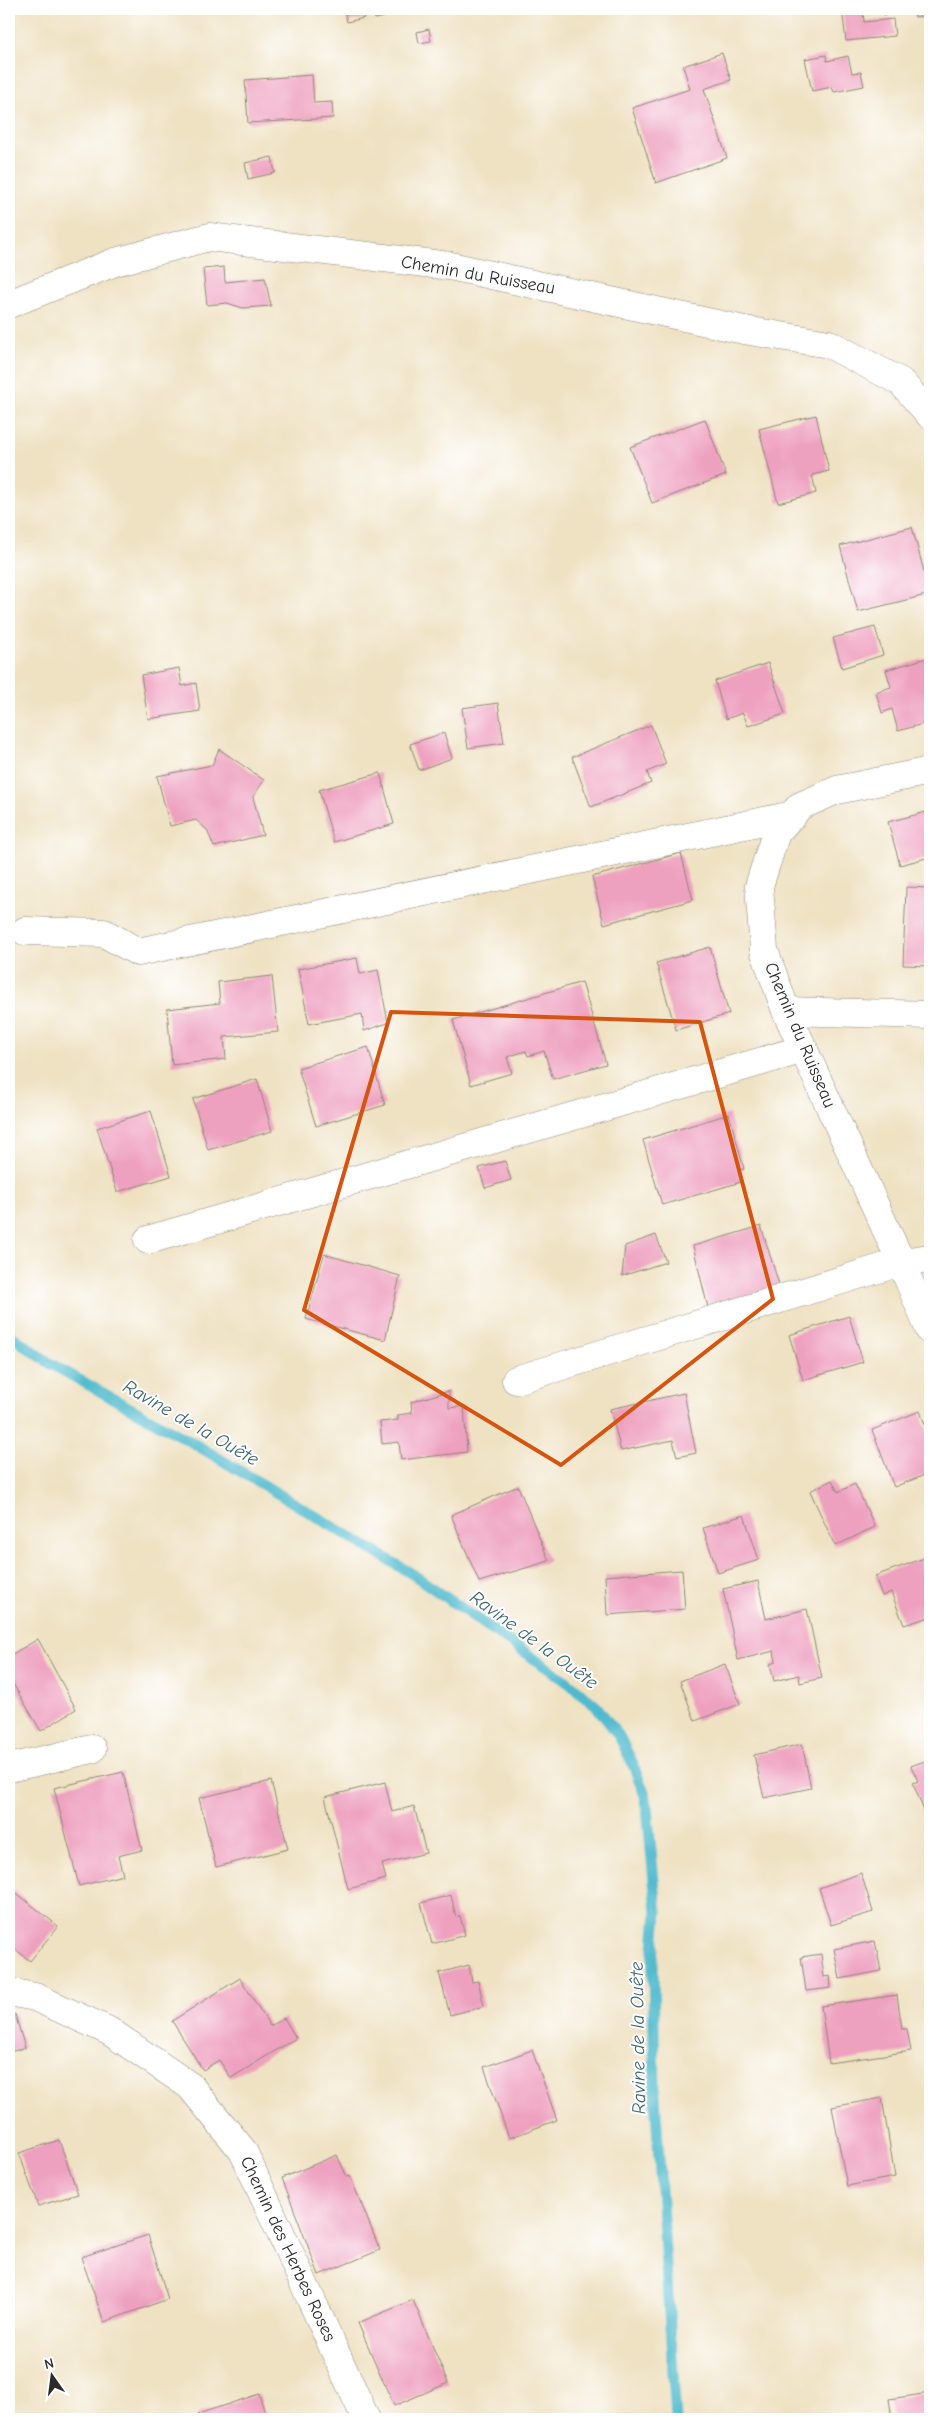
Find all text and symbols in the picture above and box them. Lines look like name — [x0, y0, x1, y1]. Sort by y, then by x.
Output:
street label: Chemin du Ruisseau — [399, 251, 557, 299]
street label: Chemin du Ruisseau — [760, 959, 840, 1111]
water label: Ravine de la Ouête — [119, 1375, 263, 1471]
water label: Ravine de la Ouête — [466, 1586, 603, 1694]
water label: Ravine de la Ouête — [626, 1961, 650, 2115]
street label: Chemin des Herbes Roses — [236, 2153, 340, 2345]
north arrow — [28, 2350, 78, 2400]
text: N — [42, 2355, 55, 2373]

